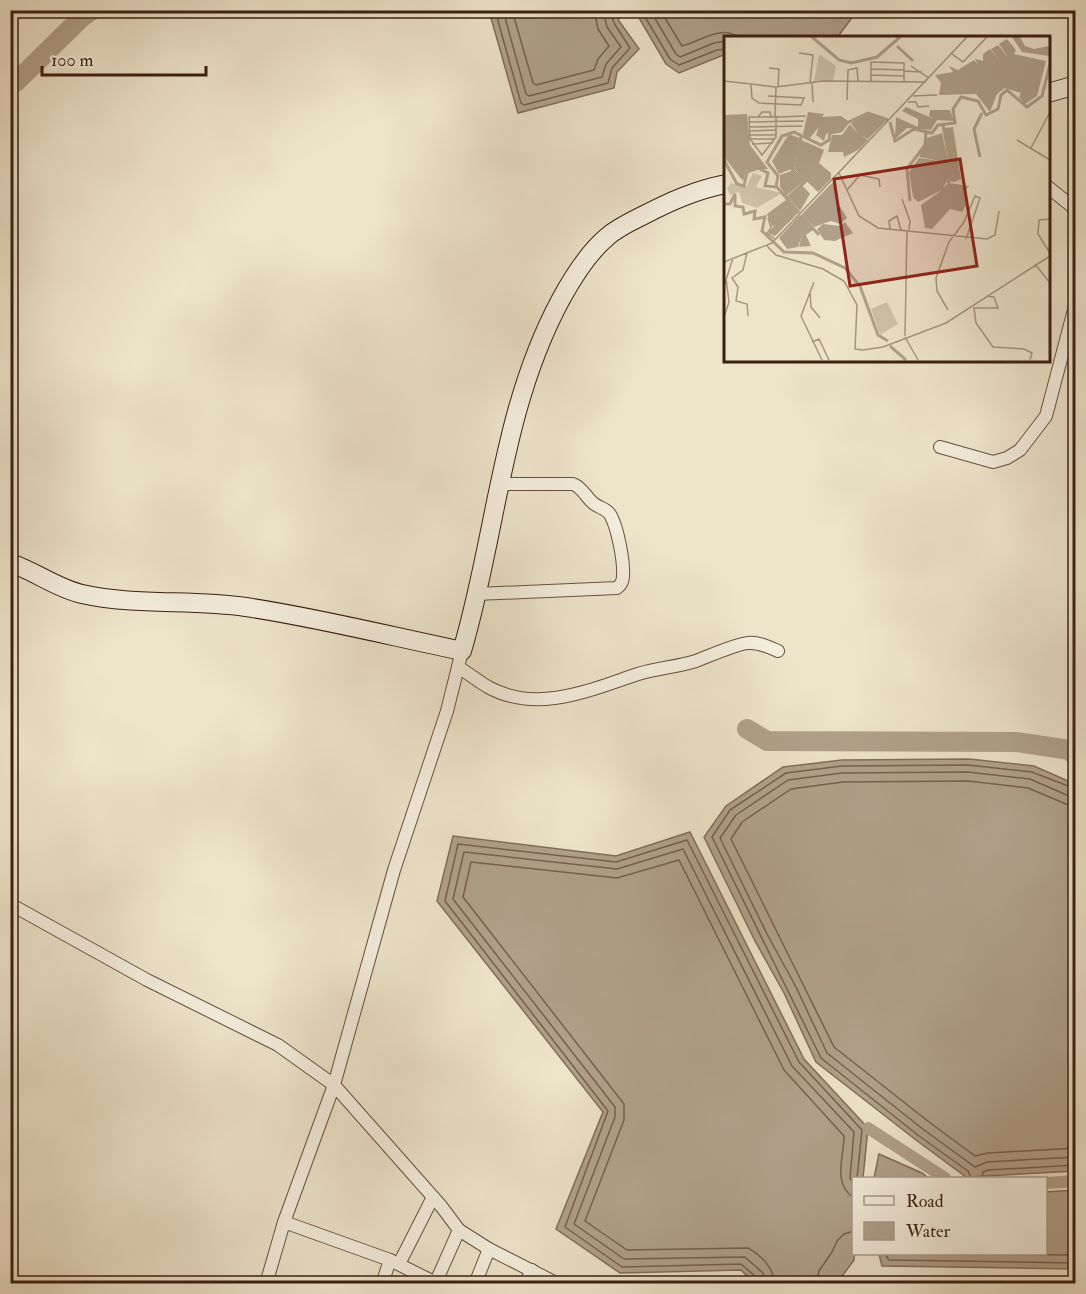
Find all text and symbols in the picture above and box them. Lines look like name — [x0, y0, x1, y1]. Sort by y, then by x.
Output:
inset map — [724, 36, 1050, 362]
scale bar — [42, 39, 206, 77]
text: 100 m — [51, 49, 94, 72]
legend — [852, 1177, 1047, 1255]
text: Road — [906, 1190, 944, 1213]
text: Water — [905, 1220, 950, 1243]

